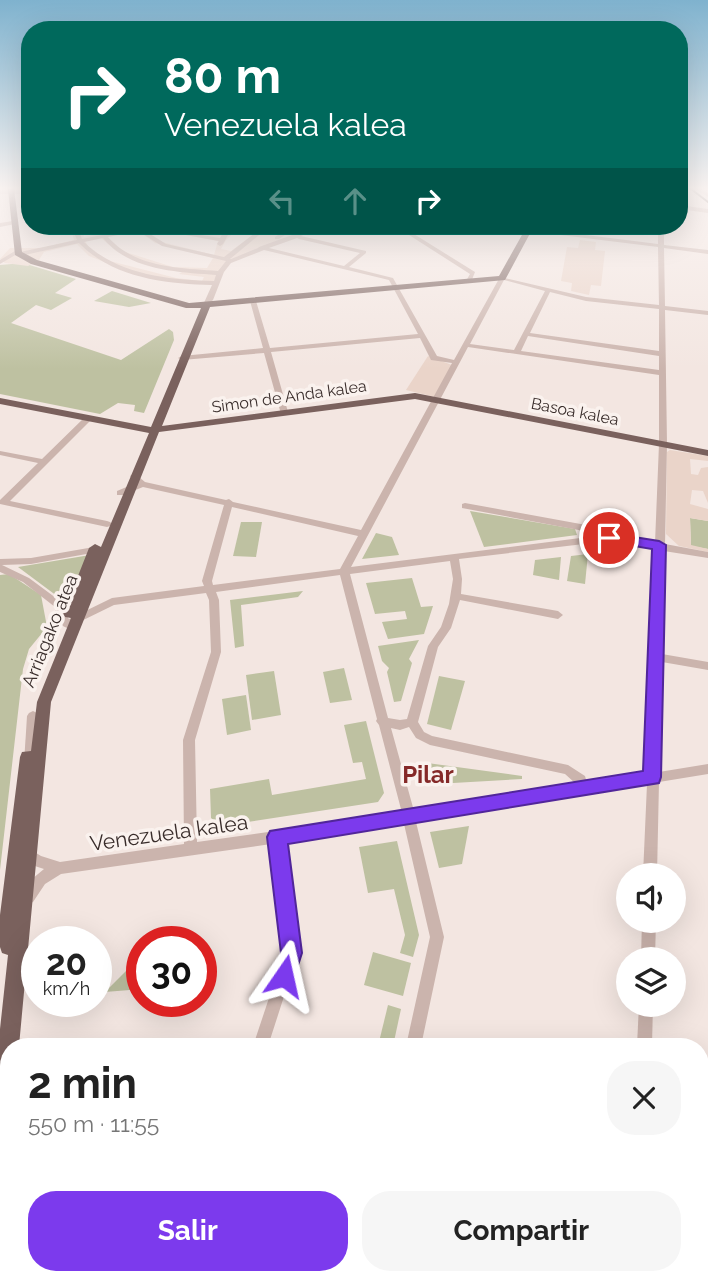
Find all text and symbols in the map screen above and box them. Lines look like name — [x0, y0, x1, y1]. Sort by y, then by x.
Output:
text: 80 m — [164, 47, 281, 104]
icon: right — [49, 49, 140, 140]
text: Venezuela kalea — [164, 106, 407, 143]
icon: left — [263, 182, 301, 220]
icon: ahead — [336, 182, 374, 220]
icon: right — [409, 182, 447, 220]
street label: Simon de Anda kalea — [210, 376, 368, 417]
street label: Basoa kalea — [529, 394, 620, 429]
pin — [579, 508, 639, 568]
icon: arrive — [590, 519, 628, 557]
street label: Arriagako atea — [17, 571, 82, 690]
district label: Pilar — [402, 760, 454, 789]
street label: Venezuela kalea — [88, 809, 250, 856]
map controls — [616, 863, 686, 1017]
button: sound — [616, 863, 686, 933]
speed limit sign: 30 — [126, 926, 217, 1017]
position arrow — [247, 939, 321, 1013]
text: 20 — [46, 942, 87, 983]
button: layers — [616, 947, 686, 1017]
text: km/h — [43, 978, 90, 999]
text: 2 min — [28, 1059, 137, 1108]
button: close — [607, 1061, 681, 1135]
text: 550 m · 11:55 — [28, 1110, 159, 1137]
button: Salir — [28, 1191, 348, 1271]
button: Compartir — [362, 1191, 681, 1271]

